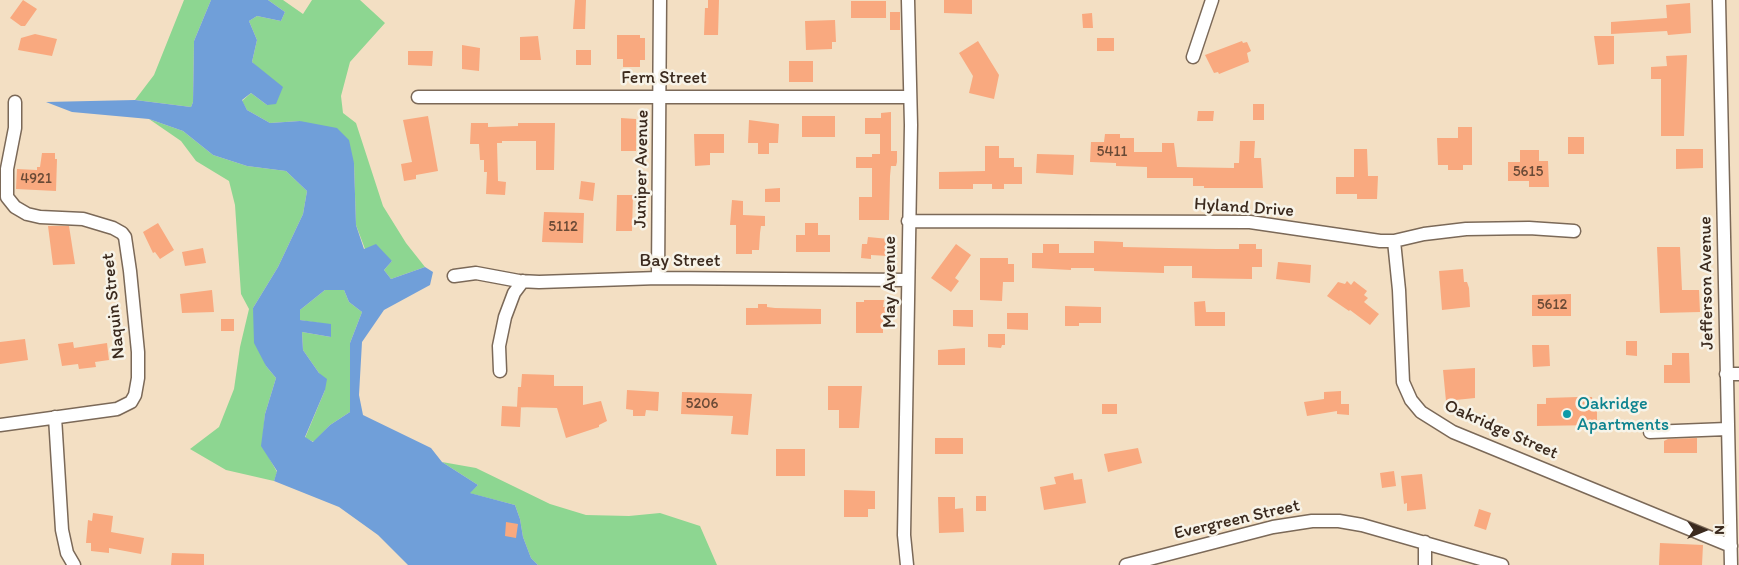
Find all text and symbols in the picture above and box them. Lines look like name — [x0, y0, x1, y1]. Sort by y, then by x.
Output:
street label: Fern Street — [621, 67, 707, 89]
street label: Juniper Avenue — [630, 110, 654, 228]
house number: 5411 — [1097, 143, 1127, 161]
house number: 5615 — [1513, 163, 1543, 181]
house number: 4921 — [20, 170, 52, 188]
street label: Hyland Drive — [1193, 194, 1295, 222]
street label: Jefferson Avenue — [1695, 216, 1719, 350]
house number: 5112 — [548, 218, 578, 236]
street label: May Avenue — [879, 236, 901, 328]
street label: Bay Street — [640, 250, 720, 272]
street label: Naquin Street — [98, 252, 130, 360]
house number: 5612 — [1537, 296, 1567, 314]
place label: Oakridge Apartments — [1577, 393, 1669, 436]
house number: 5206 — [686, 395, 718, 413]
street label: Oakridge Street — [1441, 395, 1561, 465]
marker: Oakridge Apartments — [1561, 408, 1573, 420]
street label: Evergreen Street — [1172, 495, 1302, 545]
north arrow — [1679, 505, 1729, 555]
text: N — [1711, 525, 1728, 535]

